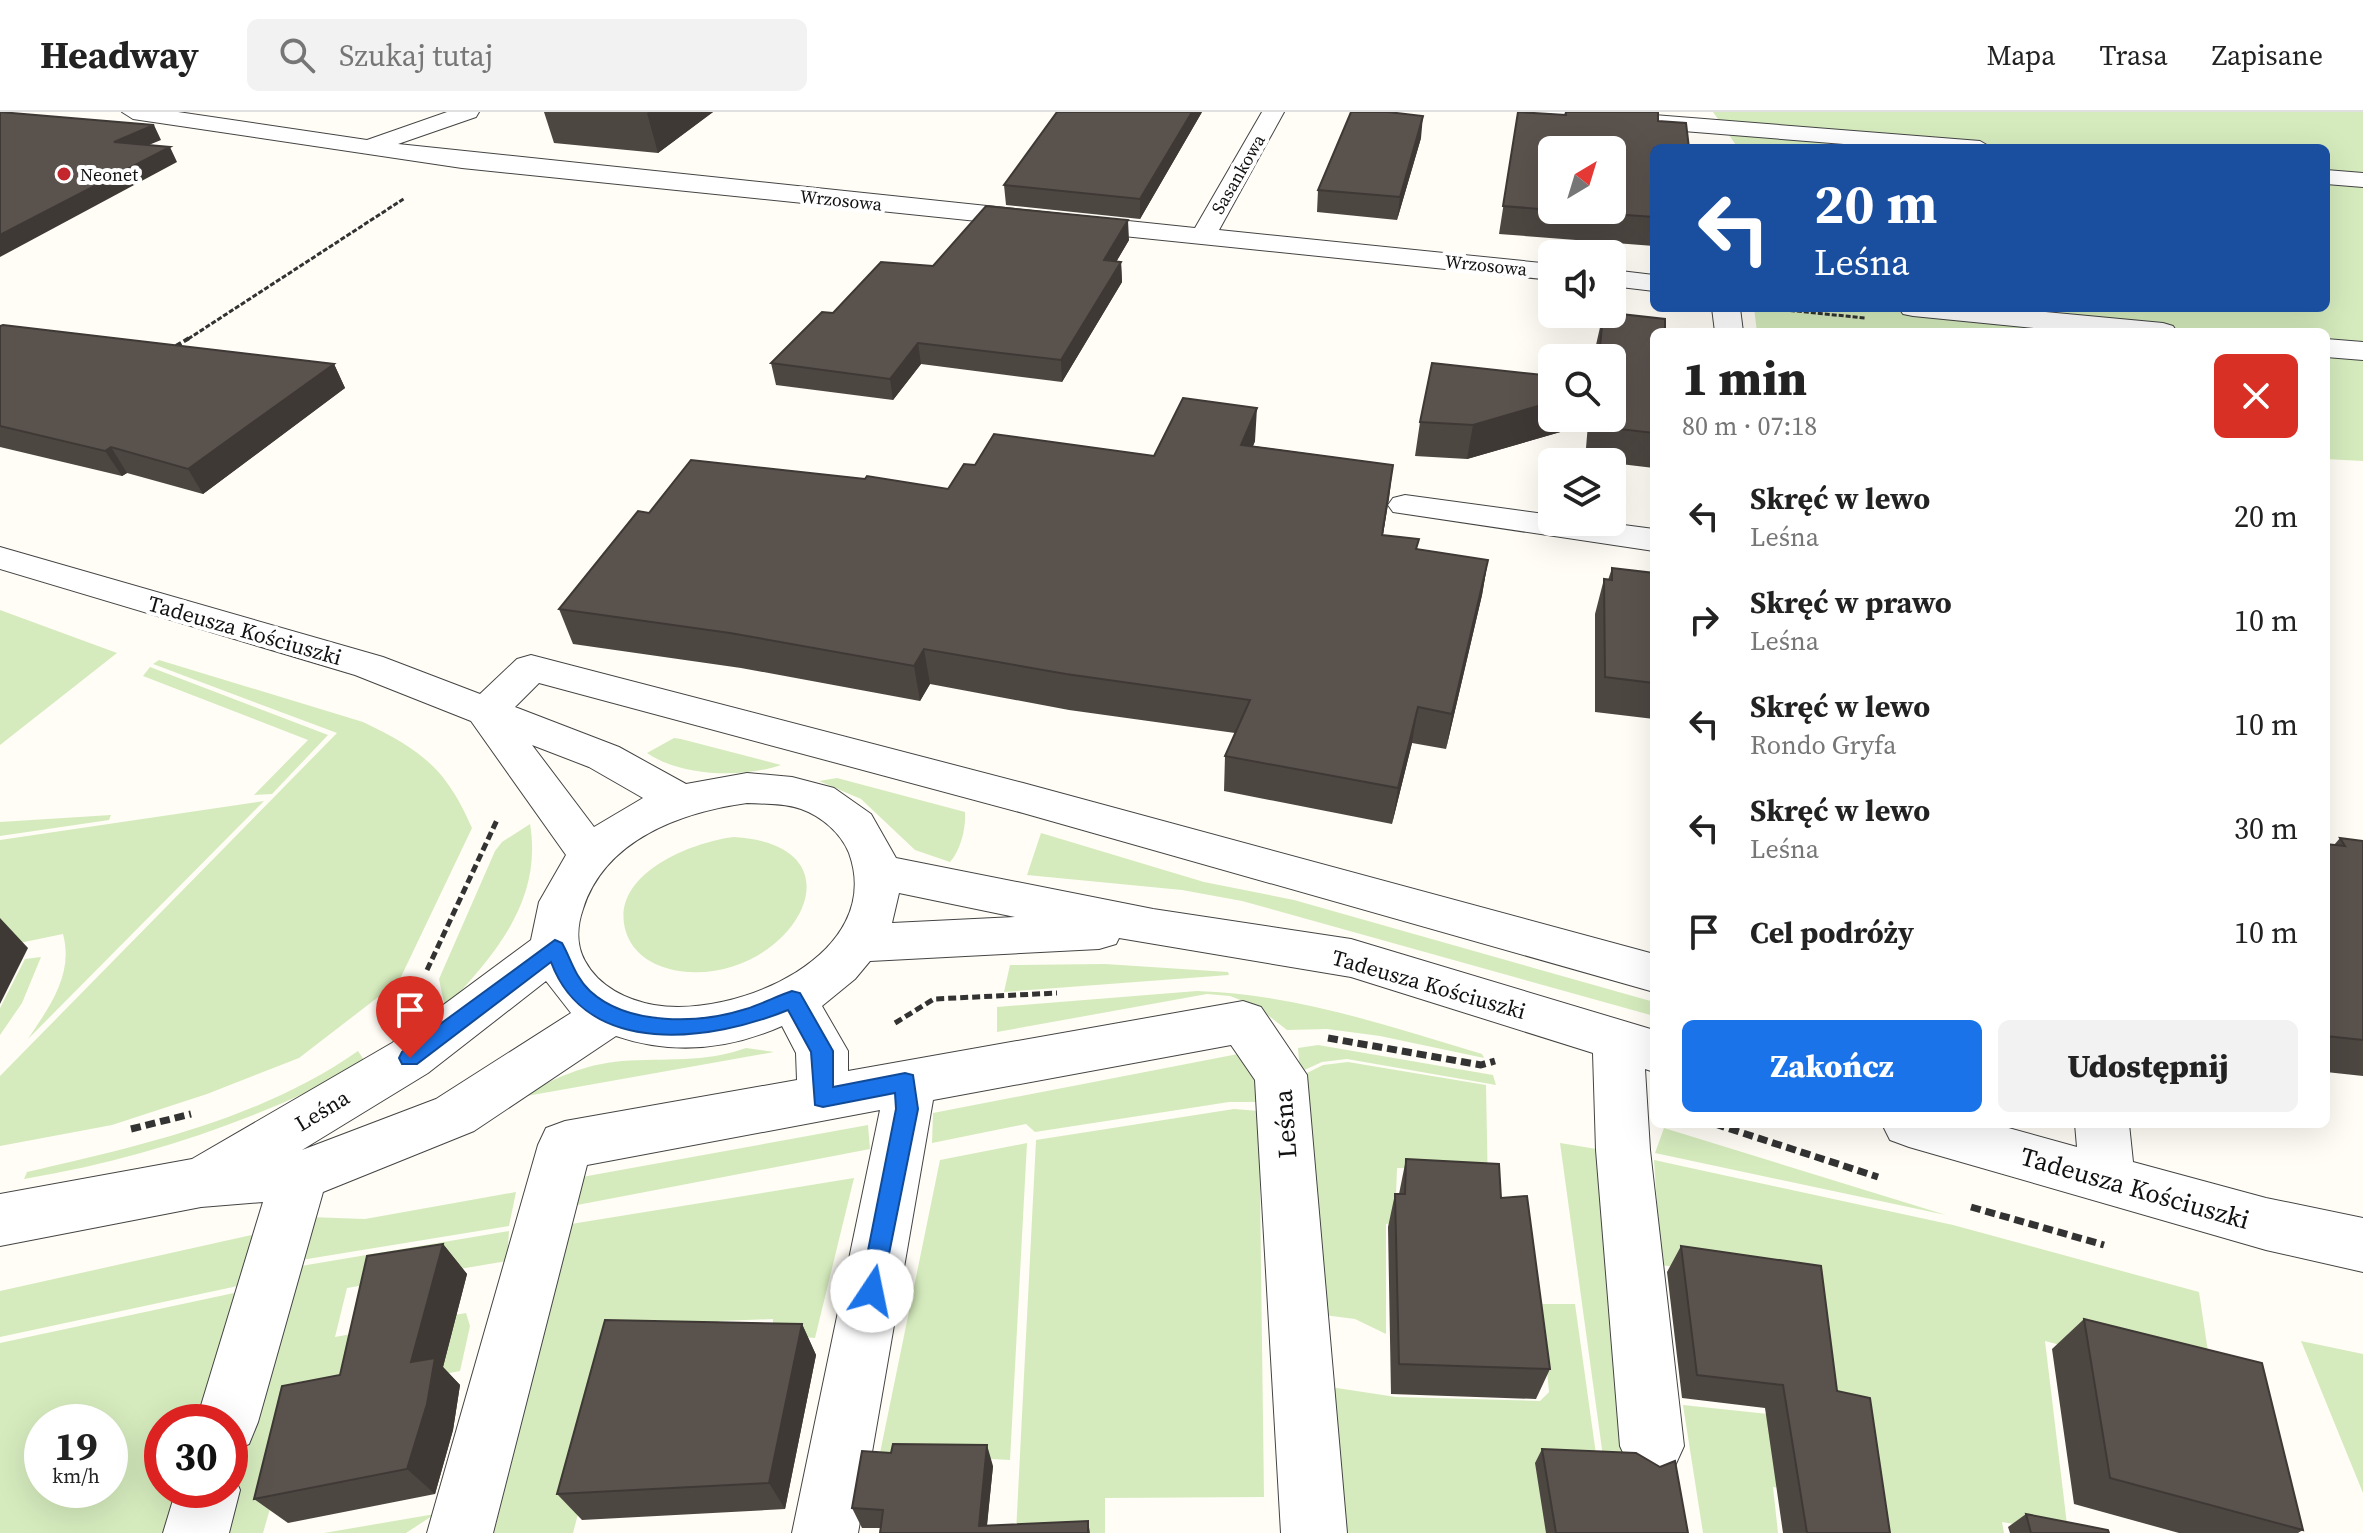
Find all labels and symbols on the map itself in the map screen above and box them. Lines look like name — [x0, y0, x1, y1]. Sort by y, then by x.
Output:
street label: Sasankowa — [1205, 129, 1271, 218]
north arrow — [1538, 136, 1626, 224]
place label: Neonet — [80, 162, 138, 187]
marker: Neonet — [55, 165, 73, 183]
street label: Wrzosowa — [799, 183, 884, 217]
street label: Wrzosowa — [1444, 248, 1529, 282]
street label: Tadeusza Kościuszki — [145, 588, 345, 672]
street label: Tadeusza Kościuszki — [1329, 942, 1529, 1026]
pin — [376, 976, 444, 1058]
street label: Leśna — [289, 1082, 355, 1138]
street label: Leśna — [1265, 1088, 1305, 1160]
street label: Tadeusza Kościuszki — [2016, 1138, 2254, 1238]
position arrow — [830, 1249, 914, 1333]
speed limit sign: 30 — [144, 1404, 248, 1508]

